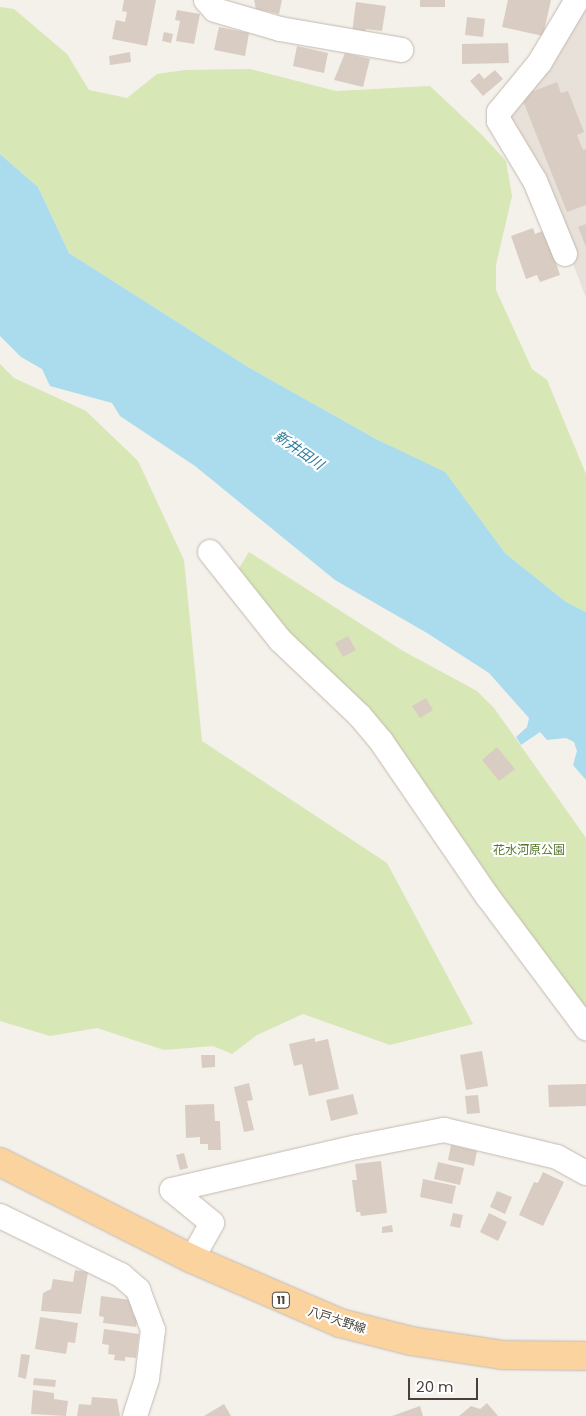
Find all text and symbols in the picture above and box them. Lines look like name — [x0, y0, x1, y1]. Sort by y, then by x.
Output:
water label: 新井田川 — [271, 427, 327, 473]
park label: 花水河原公園 — [493, 843, 565, 857]
road number: 11 — [271, 1292, 291, 1308]
street label: 八戸大野線 — [306, 1304, 368, 1336]
scale bar — [411, 1368, 481, 1400]
text: 20 m — [416, 1376, 454, 1397]

